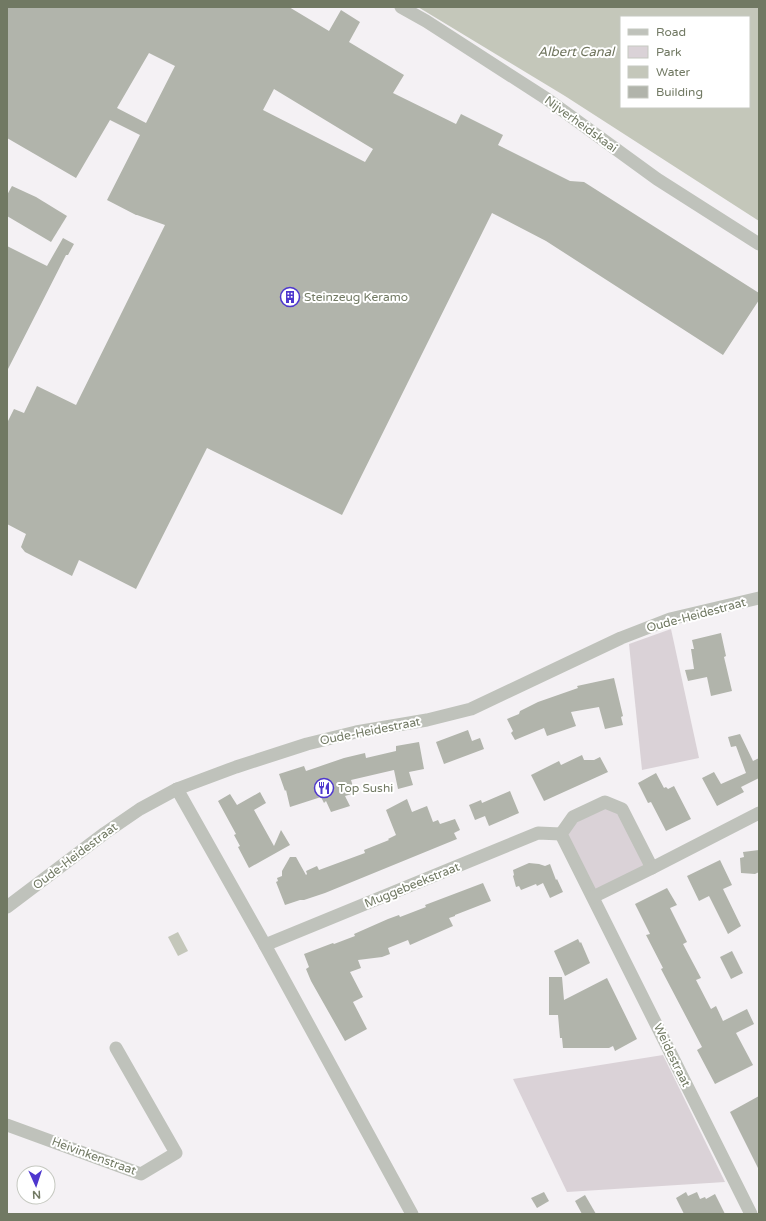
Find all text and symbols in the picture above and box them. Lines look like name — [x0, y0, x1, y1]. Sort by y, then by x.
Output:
legend — [620, 16, 750, 108]
text: Road — [656, 25, 686, 39]
water label: Albert Canal — [538, 44, 616, 60]
text: Park — [656, 45, 682, 59]
text: Water — [656, 65, 691, 79]
text: Building — [656, 85, 703, 99]
street label: Nijverheidskaai — [542, 93, 620, 155]
building icon: Steinzeug Keramo — [279, 286, 301, 308]
place label: Steinzeug Keramo — [304, 290, 408, 304]
street label: Oude-Heidestraat — [645, 595, 748, 635]
street label: Oude-Heidestraat — [319, 714, 422, 748]
restaurant icon: Top Sushi — [313, 777, 335, 799]
place label: Top Sushi — [338, 781, 393, 795]
street label: Oude-Heidestraat — [30, 819, 120, 892]
street label: Muggebeekstraat — [362, 859, 462, 910]
street label: Weidestraat — [651, 1021, 693, 1089]
street label: Heivinkenstraat — [50, 1134, 138, 1178]
north arrow — [16, 1165, 56, 1205]
text: N — [32, 1188, 41, 1201]

